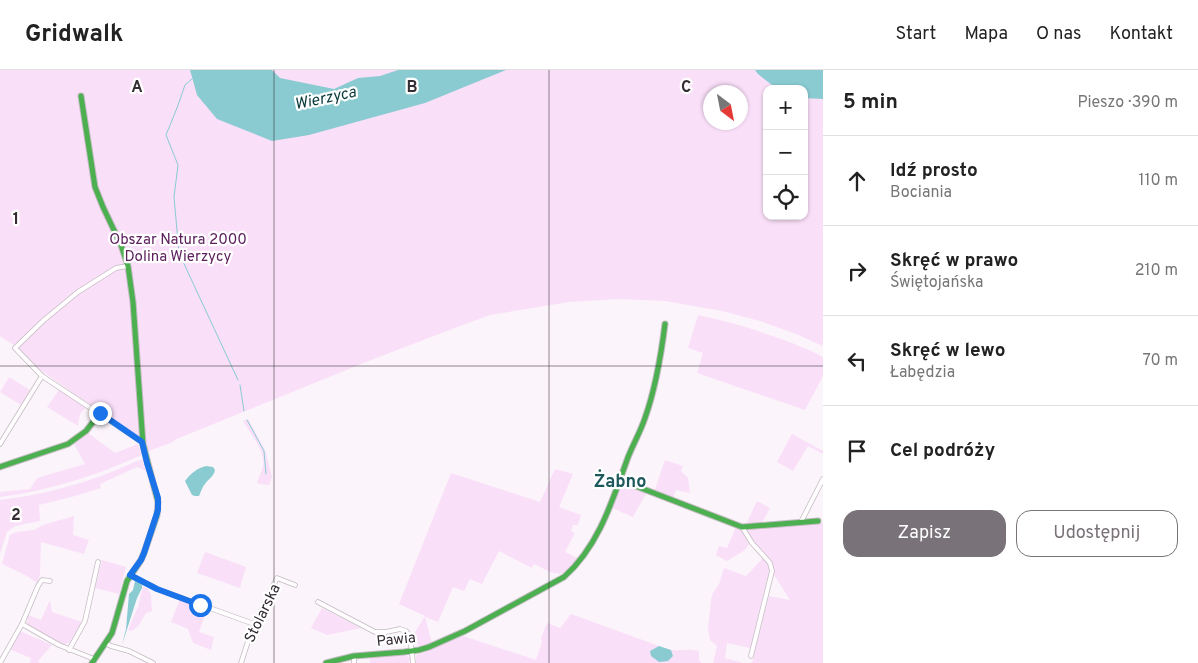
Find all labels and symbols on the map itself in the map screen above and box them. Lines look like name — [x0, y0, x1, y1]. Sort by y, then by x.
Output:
text: A — [131, 78, 143, 98]
text: B — [406, 78, 418, 98]
text: C — [681, 78, 691, 98]
water label: Wierzyca — [293, 83, 359, 115]
north arrow — [703, 85, 748, 130]
text: 1 — [13, 210, 19, 230]
park label: Obszar Natura 2000 Dolina Wierzycy — [109, 231, 247, 267]
route end — [89, 402, 112, 425]
district label: Żabno — [594, 469, 646, 494]
text: 2 — [11, 506, 21, 526]
street label: Stolarska — [241, 581, 286, 646]
route start — [189, 594, 212, 617]
street label: Pawia — [376, 629, 417, 652]

